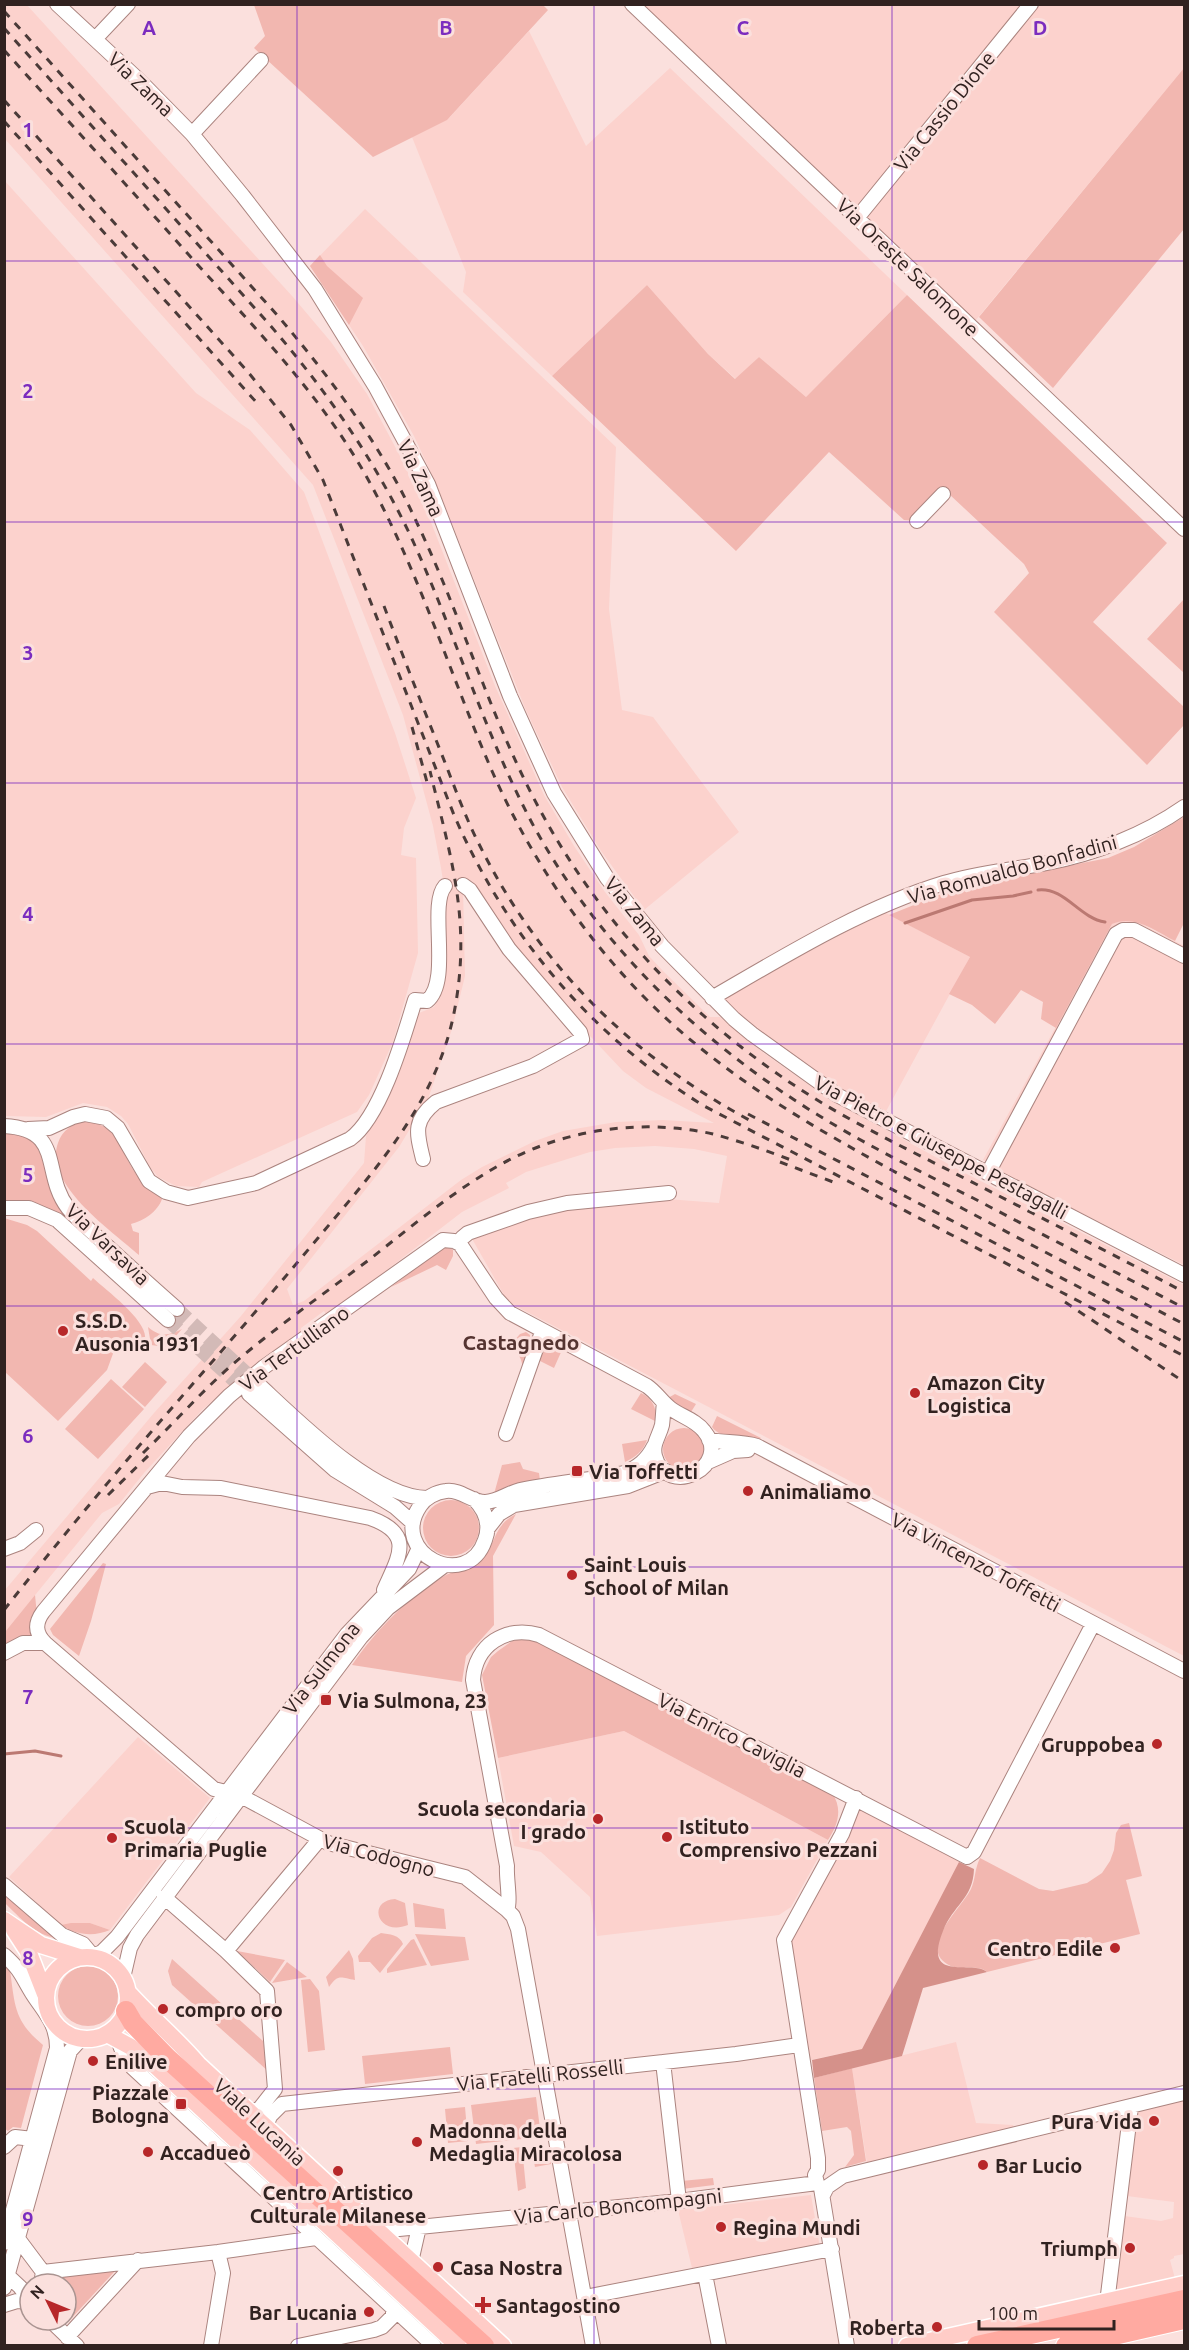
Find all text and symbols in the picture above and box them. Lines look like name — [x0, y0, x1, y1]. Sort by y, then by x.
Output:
text: A — [142, 16, 156, 39]
text: B — [439, 16, 453, 39]
text: C — [737, 16, 750, 39]
text: D — [1033, 16, 1047, 39]
street label: Via Zama — [103, 47, 179, 121]
street label: Via Cassio Dione — [889, 47, 999, 175]
text: 1 — [22, 118, 34, 141]
street label: Via Oreste Salomone — [832, 193, 984, 341]
text: 2 — [22, 379, 34, 402]
street label: Via Zama — [393, 436, 449, 520]
text: 3 — [22, 641, 34, 664]
street label: Via Romualdo Bonfadini — [905, 830, 1119, 908]
street label: Via Zama — [600, 872, 670, 950]
text: 4 — [22, 902, 34, 925]
street label: Via Pietro e Giuseppe Pestagalli — [811, 1070, 1071, 1224]
text: 5 — [22, 1163, 34, 1186]
street label: Via Varsavia — [61, 1199, 155, 1289]
street label: Via Tertulliano — [235, 1301, 353, 1395]
place label: S.S.D. Ausonia 1931 — [75, 1309, 200, 1355]
marker: S.S.D. Ausonia 1931 — [56, 1324, 70, 1338]
district label: Castagnedo — [463, 1330, 580, 1354]
place label: Amazon City Logistica — [927, 1371, 1045, 1417]
marker: Amazon City Logistica — [908, 1386, 922, 1400]
text: 6 — [22, 1424, 34, 1447]
place label: Via Toffetti — [589, 1460, 698, 1483]
marker: Via Toffetti — [570, 1464, 584, 1478]
place label: Animaliamo — [760, 1480, 871, 1503]
marker: Animaliamo — [741, 1484, 755, 1498]
street label: Via Vincenzo Toffetti — [887, 1508, 1065, 1616]
place label: Saint Louis School of Milan — [584, 1553, 729, 1599]
marker: Saint Louis School of Milan — [565, 1568, 579, 1582]
street label: Via Sulmona — [278, 1617, 364, 1719]
text: 7 — [22, 1685, 34, 1708]
street label: Via Enrico Caviglia — [654, 1688, 810, 1782]
place label: Via Sulmona, 23 — [338, 1689, 487, 1712]
marker: Via Sulmona, 23 — [319, 1693, 333, 1707]
place label: Gruppobea — [1041, 1733, 1145, 1756]
marker: Gruppobea — [1150, 1737, 1164, 1751]
place label: Scuola secondaria I grado — [418, 1797, 586, 1843]
marker: Scuola secondaria I grado — [591, 1812, 605, 1826]
place label: Scuola Primaria Puglie — [124, 1815, 267, 1861]
place label: Istituto Comprensivo Pezzani — [679, 1815, 878, 1861]
street label: Via Codogno — [320, 1829, 438, 1881]
marker: Istituto Comprensivo Pezzani — [660, 1830, 674, 1844]
marker: Scuola Primaria Puglie — [105, 1831, 119, 1845]
place label: Centro Edile — [987, 1937, 1103, 1960]
marker: Centro Edile — [1108, 1941, 1122, 1955]
text: 8 — [22, 1946, 34, 1969]
place label: compro oro — [175, 1998, 283, 2021]
marker: compro oro — [156, 2002, 170, 2016]
place label: Enilive — [105, 2050, 168, 2073]
marker: Enilive — [86, 2054, 100, 2068]
street label: Via Fratelli Rosselli — [455, 2055, 625, 2095]
street label: Viale Lucania — [209, 2074, 311, 2170]
place label: Piazzale Bologna — [91, 2081, 169, 2127]
marker: Piazzale Bologna — [174, 2097, 188, 2111]
place label: Pura Vida — [1051, 2110, 1142, 2133]
marker: Pura Vida — [1147, 2114, 1161, 2128]
place label: Madonna della Medaglia Miracolosa — [429, 2119, 622, 2165]
marker: Madonna della Medaglia Miracolosa — [410, 2135, 424, 2149]
place label: Accadueò — [160, 2141, 251, 2164]
marker: Accadueò — [141, 2145, 155, 2159]
place label: Bar Lucio — [995, 2154, 1082, 2177]
marker: Bar Lucio — [976, 2158, 990, 2172]
marker: Centro Artistico Culturale Milanese — [331, 2164, 345, 2178]
place label: Centro Artistico Culturale Milanese — [250, 2181, 426, 2227]
street label: Via Carlo Boncompagni — [513, 2184, 723, 2228]
text: 9 — [22, 2207, 34, 2230]
place label: Regina Mundi — [733, 2216, 861, 2239]
marker: Regina Mundi — [714, 2220, 728, 2234]
place label: Triumph — [1041, 2237, 1118, 2260]
marker: Triumph — [1123, 2241, 1137, 2255]
place label: Casa Nostra — [450, 2256, 563, 2279]
marker: Casa Nostra — [431, 2260, 445, 2274]
north arrow — [18, 2272, 78, 2332]
text: N — [26, 2281, 48, 2302]
scale bar — [979, 2293, 1114, 2331]
place label: Santagostino — [496, 2294, 620, 2317]
marker: Santagostino — [474, 2296, 492, 2314]
place label: Bar Lucania — [249, 2301, 357, 2324]
text: 100 m — [988, 2303, 1038, 2323]
marker: Bar Lucania — [362, 2305, 376, 2319]
place label: Roberta — [849, 2316, 925, 2339]
marker: Roberta — [930, 2320, 944, 2334]

